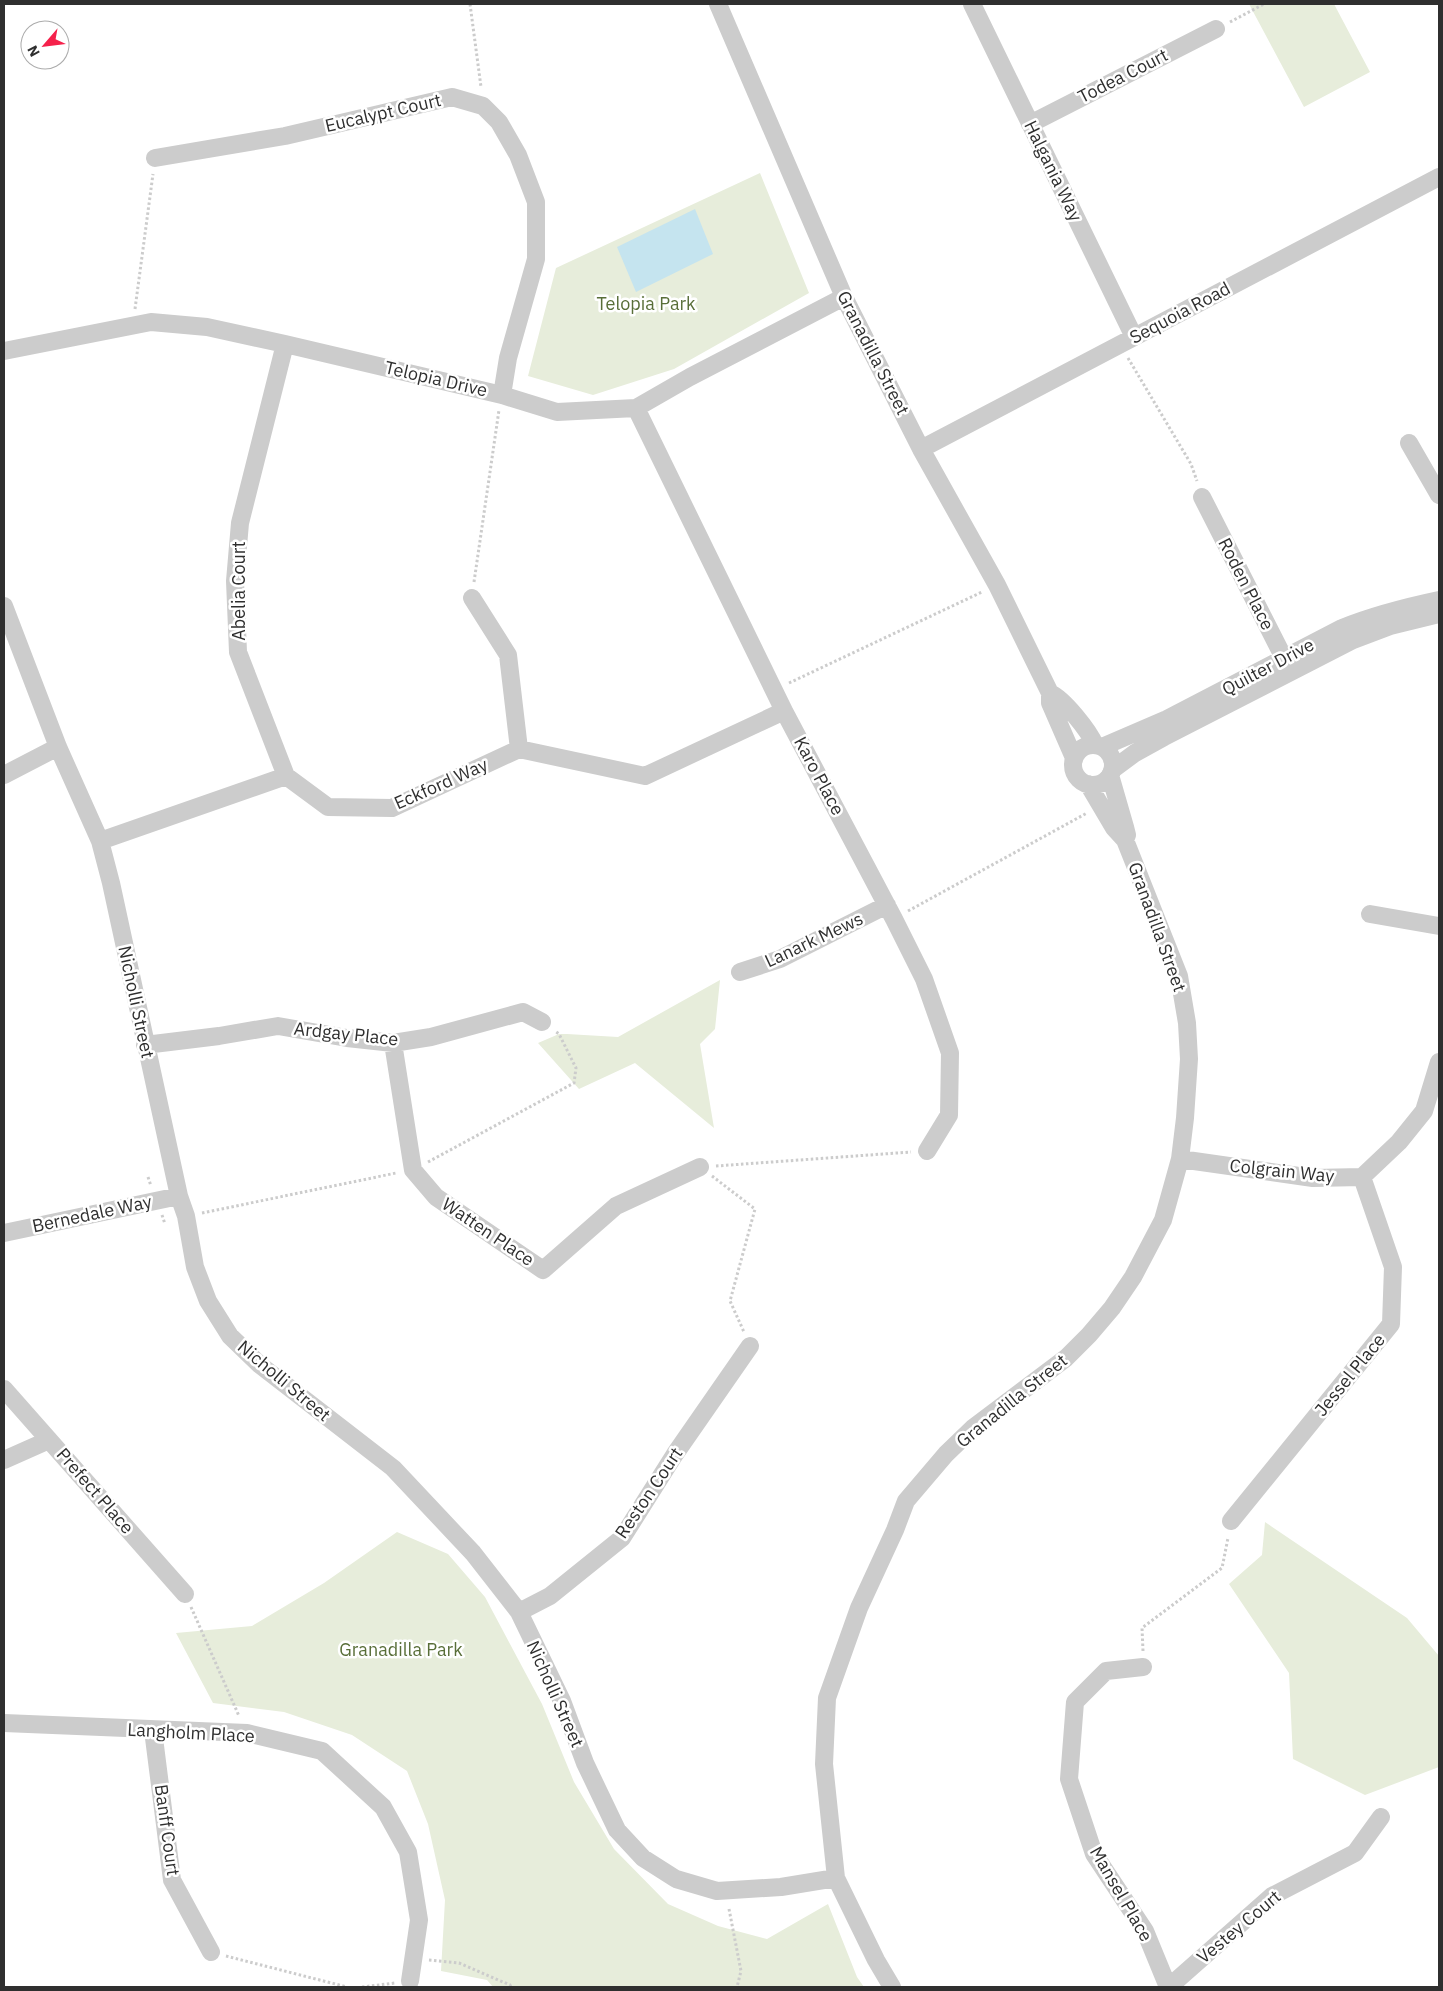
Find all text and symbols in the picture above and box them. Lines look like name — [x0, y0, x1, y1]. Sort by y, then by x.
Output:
north arrow — [20, 20, 70, 70]
text: N — [23, 42, 44, 60]
street label: Todea Court — [1074, 43, 1172, 108]
street label: Eucalypt Court — [323, 88, 443, 137]
street label: Halgania Way — [1019, 117, 1088, 225]
street label: Sequoia Road — [1125, 276, 1234, 349]
street label: Granadilla Street — [832, 287, 915, 419]
park label: Telopia Park — [596, 292, 696, 315]
street label: Telopia Drive — [383, 356, 490, 402]
street label: Roden Place — [1213, 534, 1280, 634]
street label: Abelia Court — [227, 541, 250, 641]
street label: Quilter Drive — [1218, 633, 1318, 700]
street label: Karo Place — [789, 732, 850, 819]
street label: Eckford Way — [390, 753, 491, 814]
street label: Granadilla Street — [1123, 859, 1192, 995]
street label: Lanark Mews — [761, 907, 867, 972]
street label: Nicholli Street — [113, 944, 160, 1060]
street label: Ardgay Place — [293, 1017, 400, 1050]
street label: Colgrain Way — [1229, 1154, 1336, 1187]
street label: Bernedale Way — [30, 1190, 154, 1237]
street label: Watten Place — [438, 1192, 539, 1271]
street label: Jessel Place — [1309, 1329, 1390, 1421]
street label: Nicholli Street — [233, 1335, 336, 1426]
street label: Granadilla Street — [951, 1349, 1072, 1452]
street label: Prefect Place — [52, 1443, 139, 1539]
street label: Reston Court — [610, 1443, 687, 1543]
street label: Nicholli Street — [522, 1637, 589, 1751]
park label: Granadilla Park — [339, 1638, 463, 1661]
street label: Langholm Place — [127, 1718, 256, 1747]
street label: Banff Court — [150, 1783, 185, 1877]
street label: Mansel Place — [1085, 1842, 1158, 1946]
street label: Vestey Court — [1192, 1885, 1285, 1968]

